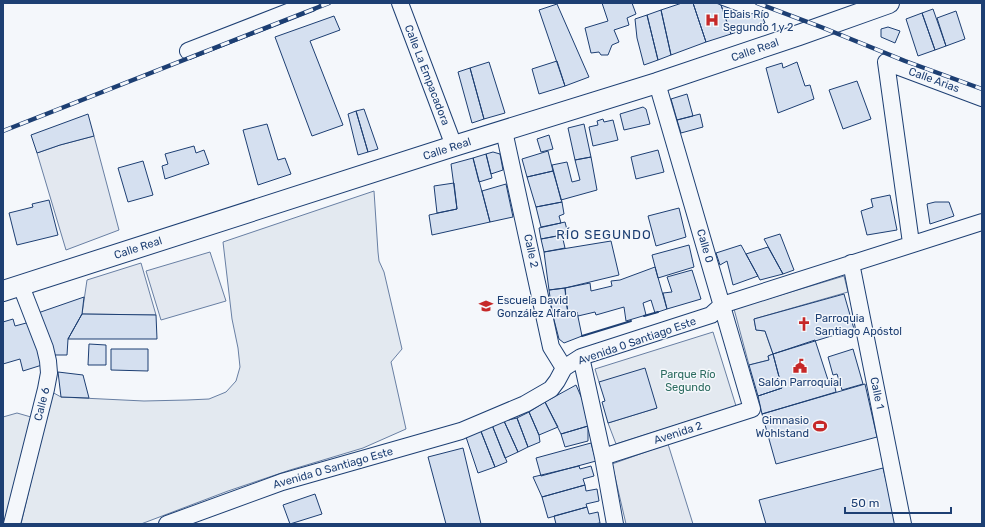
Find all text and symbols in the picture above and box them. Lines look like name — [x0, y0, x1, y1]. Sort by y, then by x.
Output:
place label: Ebais Río Segundo 1 y 2 — [723, 8, 793, 34]
hospital icon: Ebais Río Segundo 1 y 2 — [704, 12, 720, 28]
street label: Calle La Empacadora — [402, 23, 452, 127]
street label: Calle Real — [729, 36, 781, 64]
street label: Calle Arias — [907, 65, 962, 95]
street label: Calle Real — [421, 135, 473, 163]
district label: RÍO SEGUNDO — [556, 227, 652, 242]
street label: Calle 0 — [694, 228, 716, 264]
street label: Calle 2 — [521, 233, 541, 269]
street label: Calle Real — [112, 234, 164, 262]
place label: Escuela David González Alfaro — [497, 294, 577, 320]
school or university icon: Escuela David González Alfaro — [478, 298, 494, 314]
place label: Parroquia Santiago Apóstol — [815, 312, 902, 338]
street label: Avenida 0 Santiago Este — [576, 315, 698, 367]
church icon: Parroquia Santiago Apóstol — [796, 316, 812, 332]
public building icon: Salón Parroquial — [792, 358, 808, 374]
park label: Parque Río Segundo — [660, 368, 716, 394]
place label: Salón Parroquial — [758, 376, 842, 389]
street label: Calle 1 — [867, 376, 887, 410]
street label: Calle 6 — [32, 385, 53, 422]
place label: Gimnasio Wohlstand — [756, 414, 809, 440]
sports icon: Gimnasio Wohlstand — [812, 418, 828, 434]
street label: Avenida 2 — [652, 419, 704, 447]
street label: Avenida 0 Santiago Este — [271, 445, 395, 491]
scale bar — [845, 489, 951, 515]
text: 50 m — [851, 496, 879, 510]

